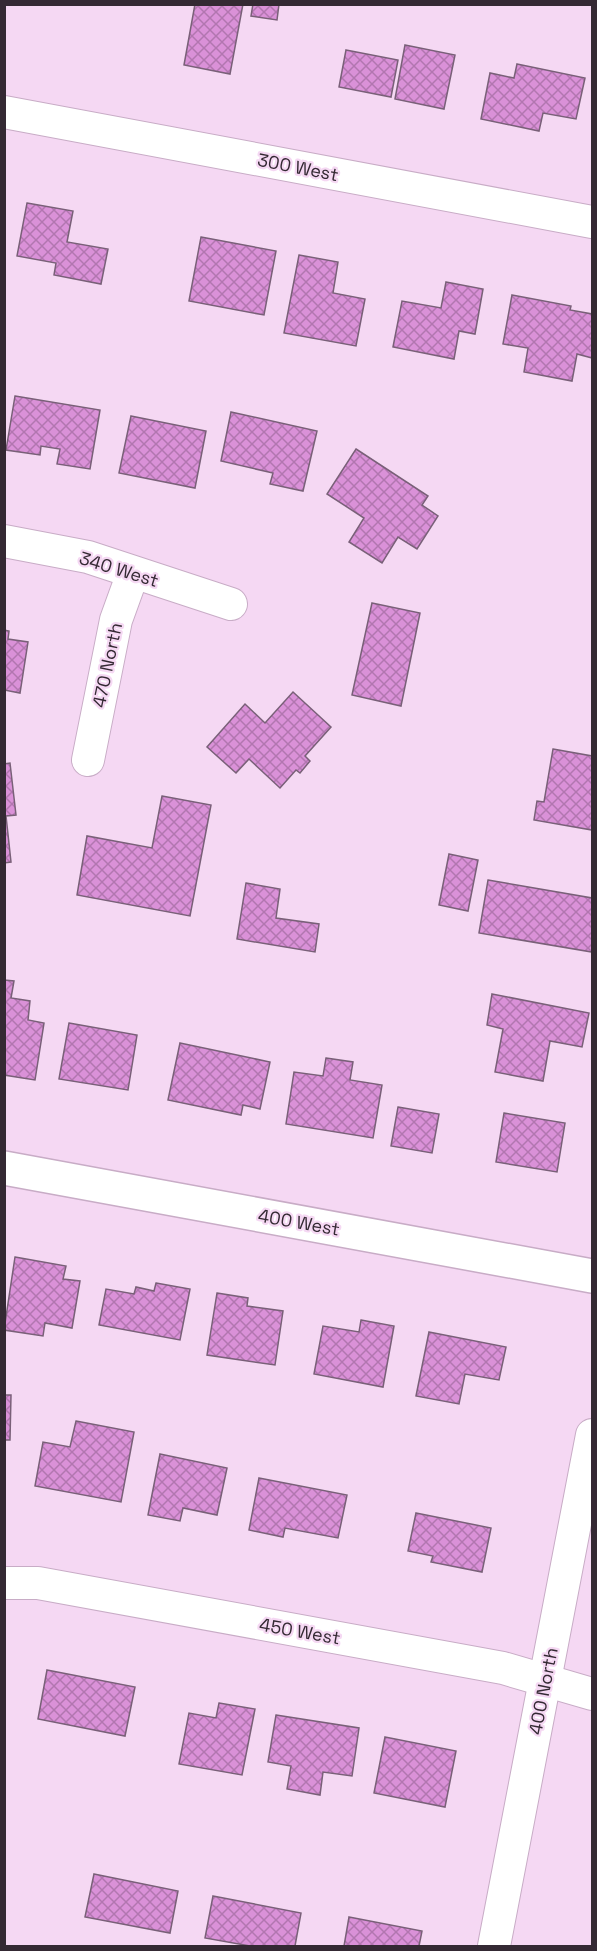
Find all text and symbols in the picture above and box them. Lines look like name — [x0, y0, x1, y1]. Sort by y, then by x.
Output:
street label: 300 West — [255, 148, 341, 186]
street label: 340 West — [76, 546, 162, 592]
street label: 470 North — [87, 621, 127, 709]
street label: 400 West — [256, 1204, 342, 1240]
street label: 450 West — [258, 1613, 342, 1649]
street label: 400 North — [523, 1646, 563, 1736]

